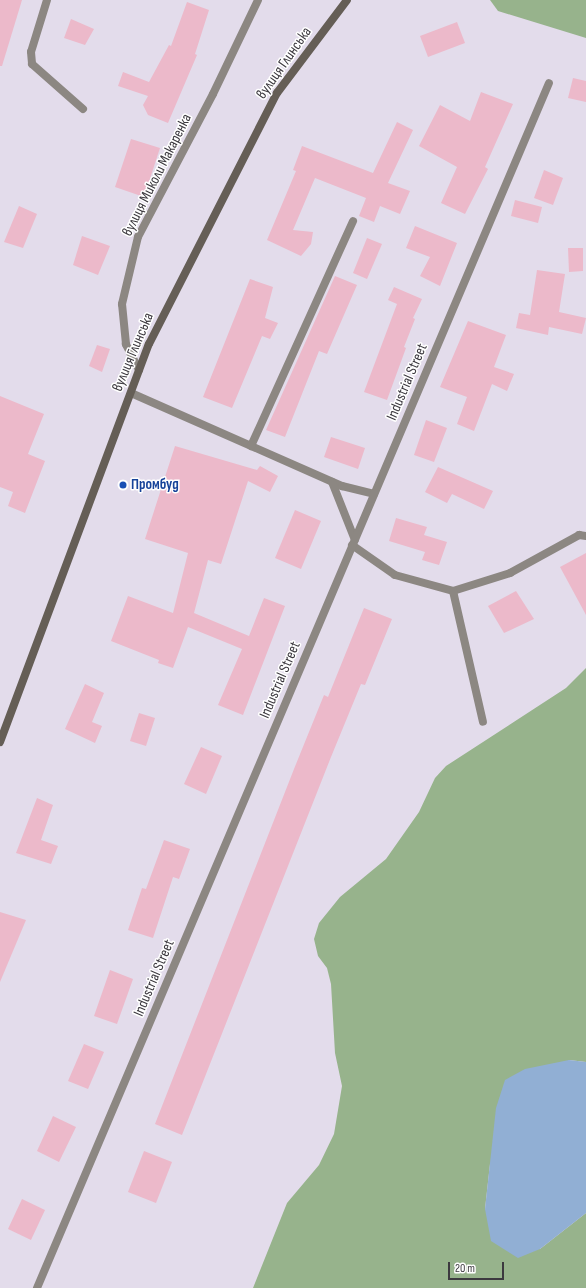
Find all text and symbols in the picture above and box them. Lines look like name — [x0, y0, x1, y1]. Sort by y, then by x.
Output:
street label: вулиця Глинська — [253, 24, 315, 102]
street label: вулиця Миколи Макаренка — [118, 111, 196, 239]
street label: вулиця Глинська — [108, 310, 158, 394]
street label: Industrial Street — [383, 341, 431, 423]
place label: Промбуд — [131, 476, 179, 494]
marker: Промбуд — [118, 480, 128, 490]
street label: Industrial Street — [256, 639, 304, 721]
street label: Industrial Street — [130, 937, 178, 1019]
scale bar — [450, 1254, 506, 1280]
text: 20 m — [455, 1261, 475, 1276]

